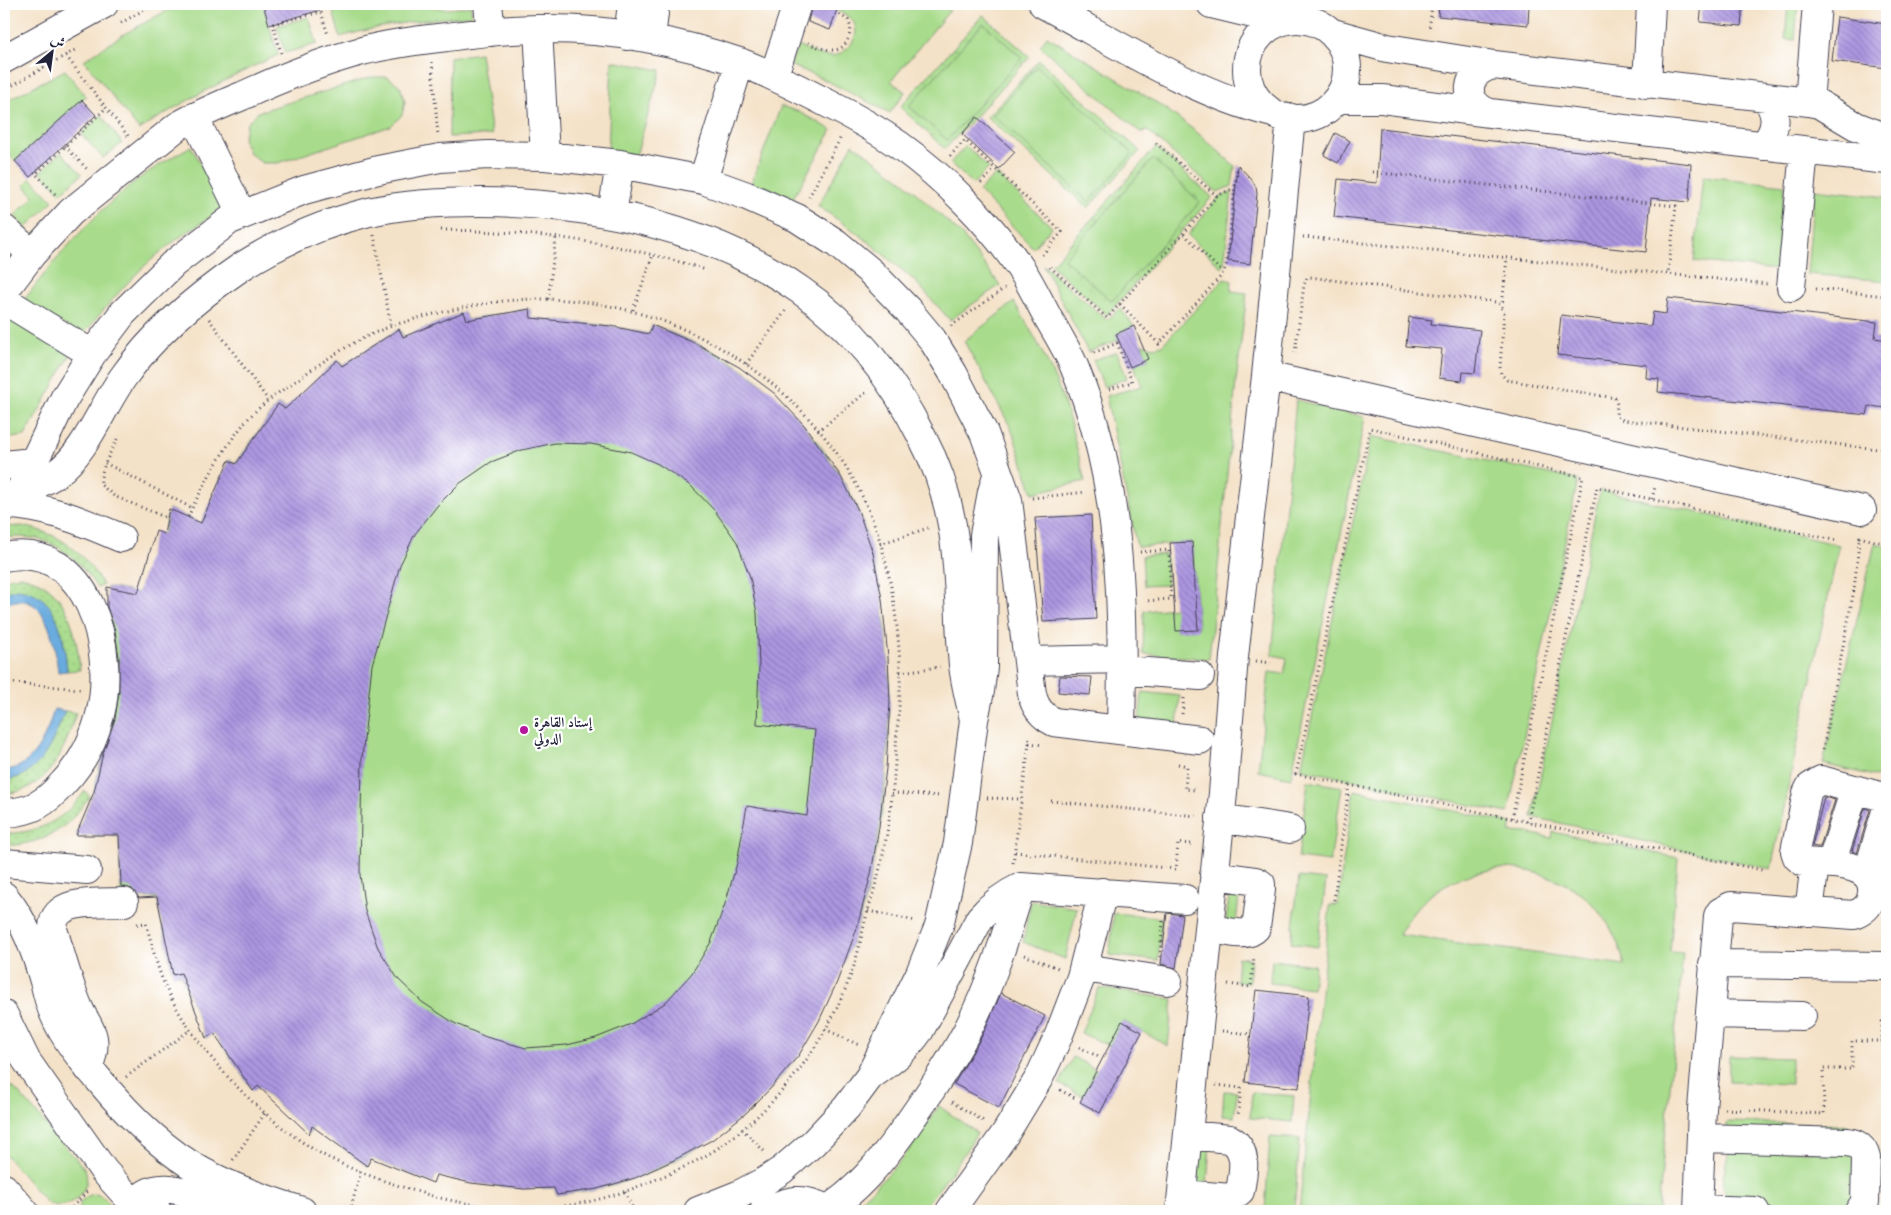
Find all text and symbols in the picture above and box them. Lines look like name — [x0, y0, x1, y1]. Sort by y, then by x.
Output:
north arrow — [28, 28, 78, 78]
text: ش — [48, 29, 69, 52]
place label: إستاد القاهرة الدولي — [533, 713, 593, 750]
marker: إستاد القاهرة الدولي — [518, 724, 530, 736]

